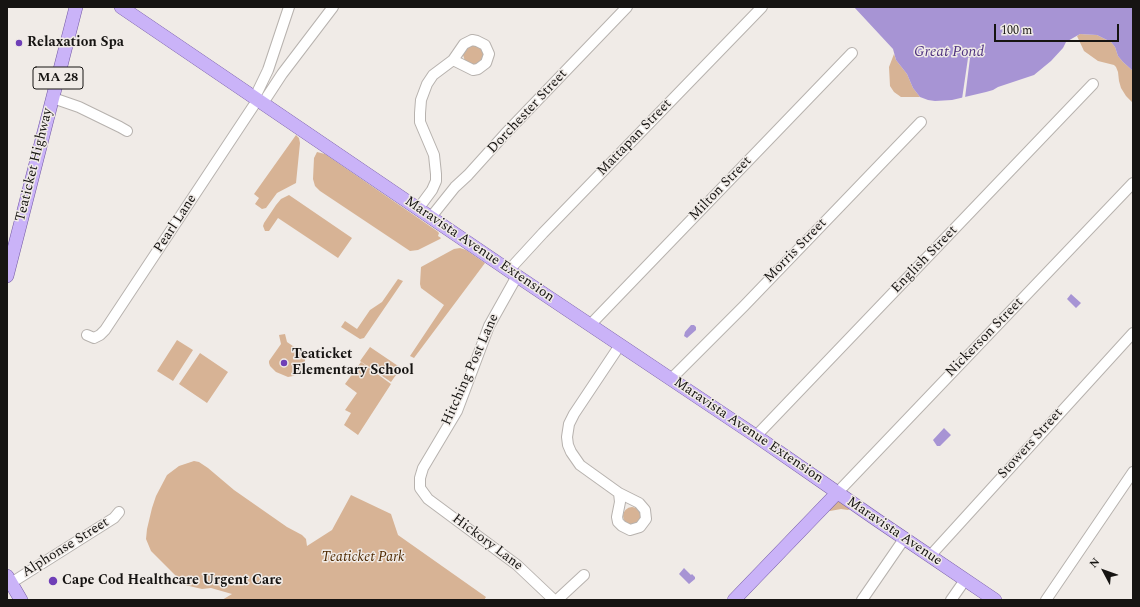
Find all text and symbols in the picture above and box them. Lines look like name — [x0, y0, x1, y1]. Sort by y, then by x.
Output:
scale bar — [996, 16, 1121, 42]
text: 100 m — [1001, 21, 1032, 40]
place label: Relaxation Spa — [27, 35, 124, 51]
marker: Relaxation Spa — [14, 38, 24, 48]
water label: Great Pond — [914, 44, 984, 62]
street label: Dorchester Street — [485, 66, 571, 158]
road number: MA 28 — [33, 67, 83, 89]
street label: Mattapan Street — [594, 96, 676, 180]
street label: Teaticket Highway — [13, 106, 57, 224]
street label: Milton Street — [686, 153, 756, 225]
street label: Pearl Lane — [151, 192, 201, 256]
street label: Maravista Avenue Extension — [401, 194, 557, 306]
street label: Morris Street — [761, 215, 831, 287]
street label: English Street — [889, 223, 961, 297]
street label: Nickerson Street — [943, 295, 1027, 381]
street label: Hitching Post Lane — [439, 312, 503, 428]
place label: Teaticket Elementary School — [292, 347, 414, 380]
marker: Teaticket Elementary School — [279, 358, 289, 368]
street label: Maravista Avenue Extension — [670, 375, 826, 487]
street label: Stowers Street — [995, 405, 1067, 483]
street label: Maravista Avenue — [843, 494, 945, 570]
street label: Hickory Lane — [448, 511, 526, 575]
street label: Alphonse Street — [19, 515, 113, 581]
park label: Teaticket Park — [321, 550, 405, 566]
north arrow — [1084, 551, 1124, 591]
text: N — [1085, 554, 1104, 572]
place label: Cape Cod Healthcare Urgent Care — [62, 573, 282, 589]
marker: Cape Cod Healthcare Urgent Care — [47, 575, 59, 587]

